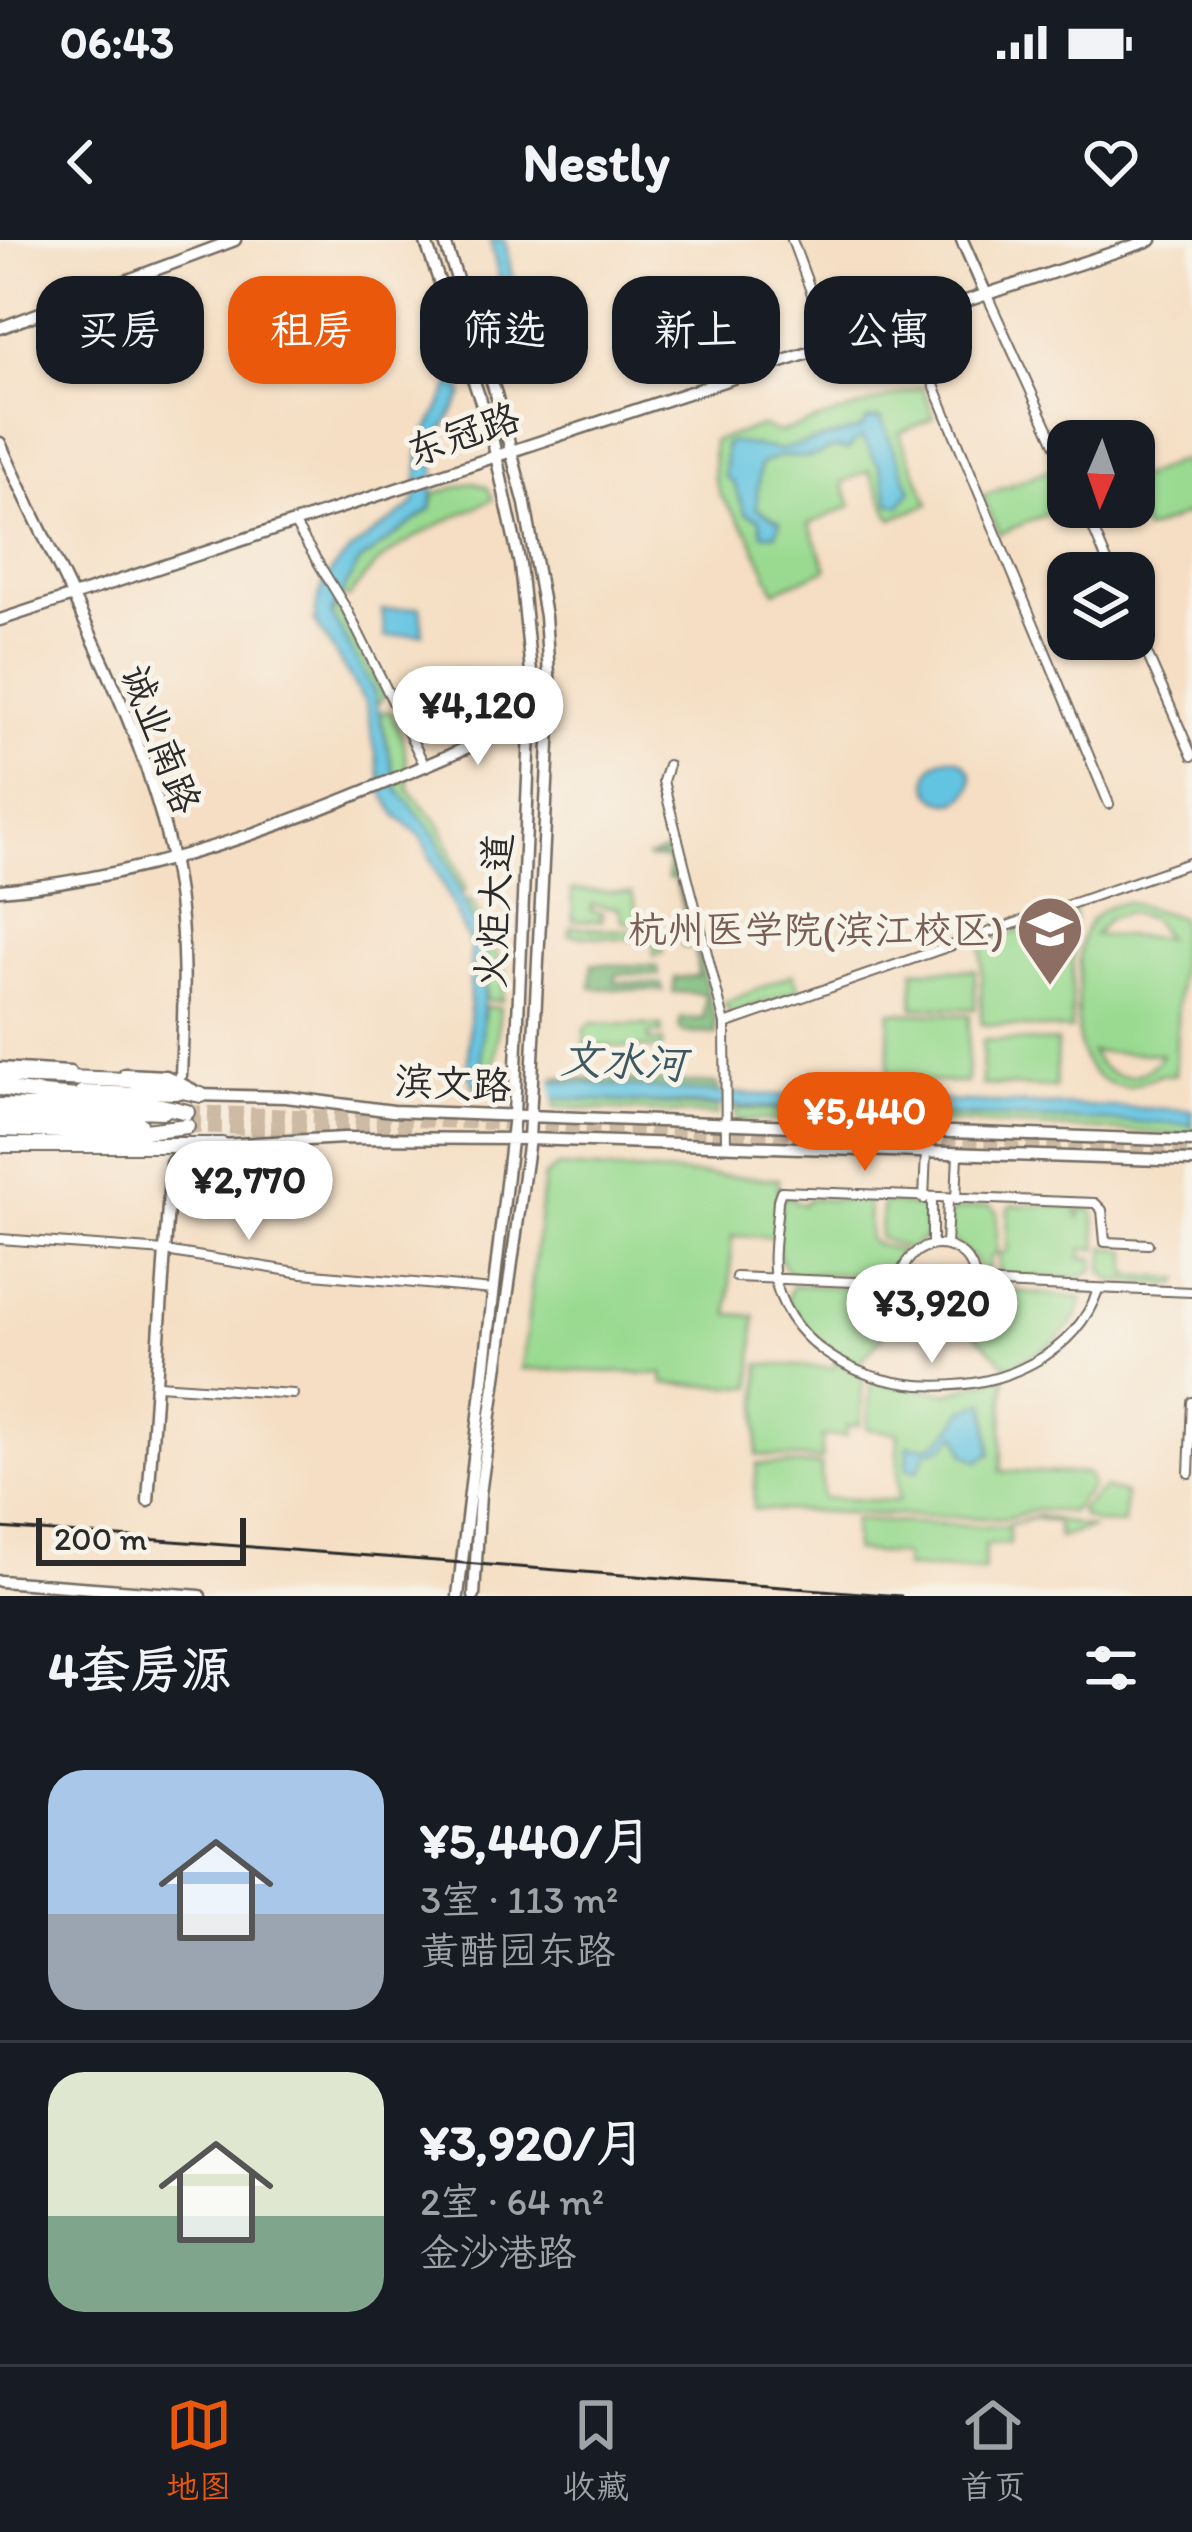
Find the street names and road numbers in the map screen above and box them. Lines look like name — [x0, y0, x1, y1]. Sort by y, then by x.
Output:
street label: 东冠路 — [400, 393, 526, 475]
street label: 诚业南路 — [111, 658, 211, 820]
street label: 火炬大道 — [466, 832, 522, 990]
street label: 滨文路 — [393, 1056, 513, 1110]

